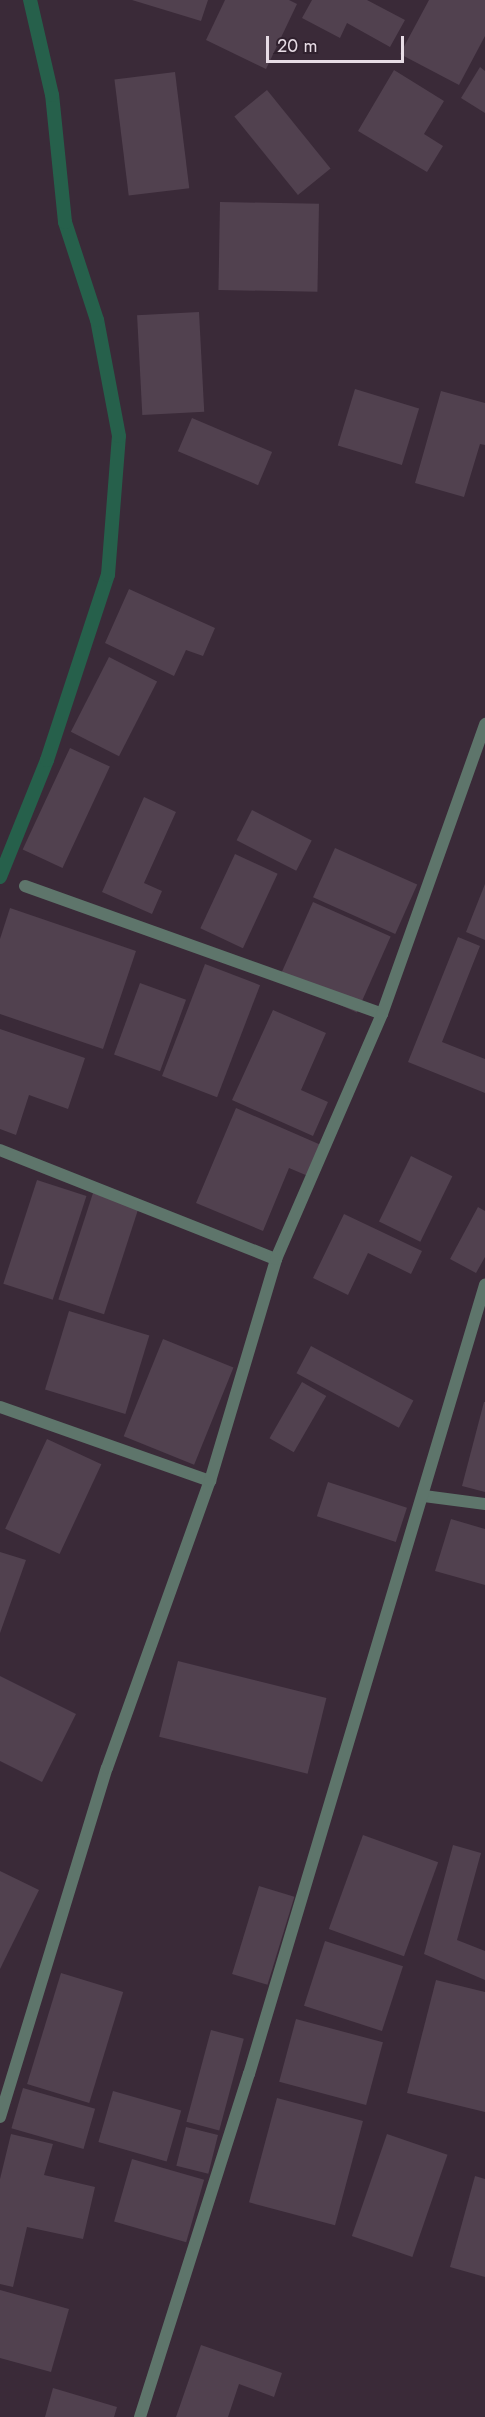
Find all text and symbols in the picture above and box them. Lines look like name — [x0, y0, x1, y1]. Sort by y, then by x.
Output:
scale bar — [269, 24, 407, 62]
text: 20 m — [277, 33, 317, 59]

